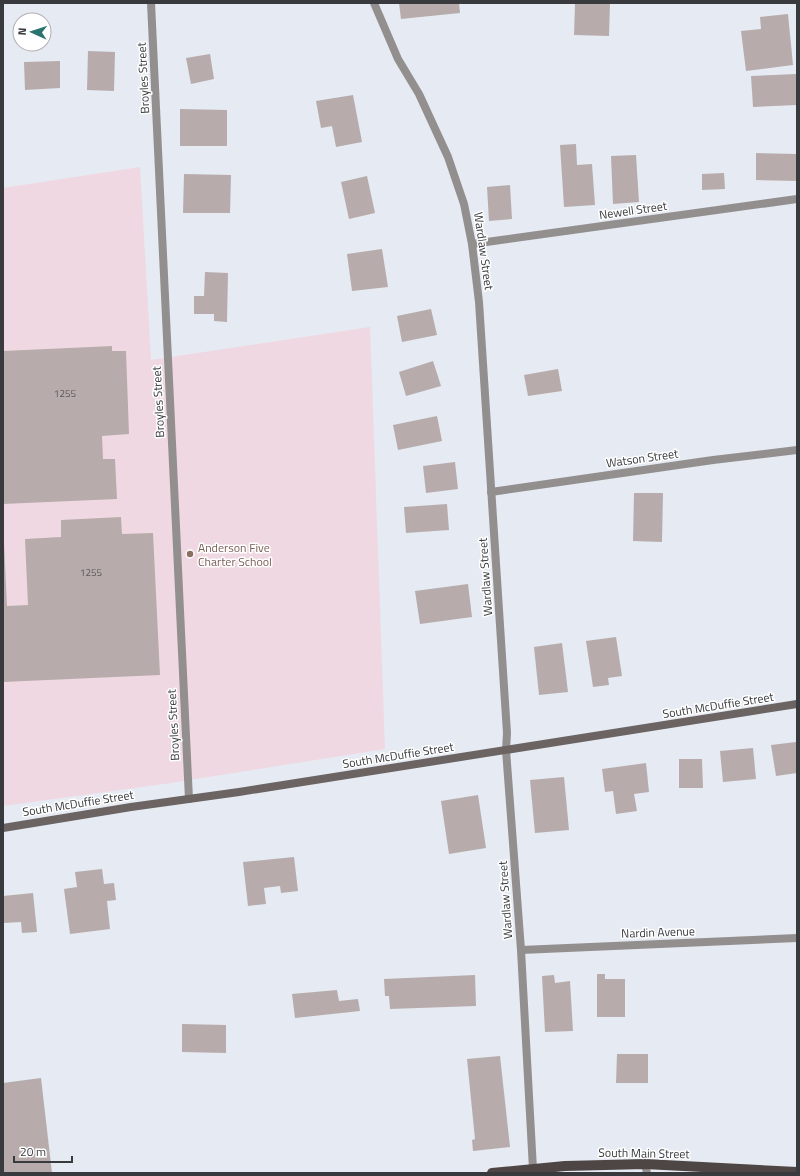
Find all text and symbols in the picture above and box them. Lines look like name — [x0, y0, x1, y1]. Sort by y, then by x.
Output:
north arrow — [12, 12, 52, 52]
text: N — [14, 27, 30, 36]
street label: Broyles Street — [132, 41, 154, 114]
street label: Newell Street — [598, 196, 669, 224]
street label: Wardlaw Street — [469, 211, 499, 292]
street label: Broyles Street — [147, 365, 169, 438]
house number: 1255 — [54, 386, 77, 401]
street label: Watson Street — [605, 443, 680, 472]
street label: Wardlaw Street — [473, 536, 497, 617]
place label: Anderson Five Charter School — [198, 538, 272, 571]
marker: Anderson Five Charter School — [185, 549, 195, 559]
house number: 1255 — [80, 565, 103, 580]
street label: South McDuffie Street — [661, 687, 776, 723]
street label: Broyles Street — [162, 688, 184, 761]
street label: South McDuffie Street — [341, 737, 456, 773]
street label: South McDuffie Street — [21, 785, 136, 821]
street label: Wardlaw Street — [493, 859, 517, 940]
street label: Nardin Avenue — [621, 921, 695, 943]
scale bar — [14, 1138, 72, 1164]
text: 20 m — [20, 1142, 46, 1161]
street label: South Main Street — [598, 1143, 691, 1163]

